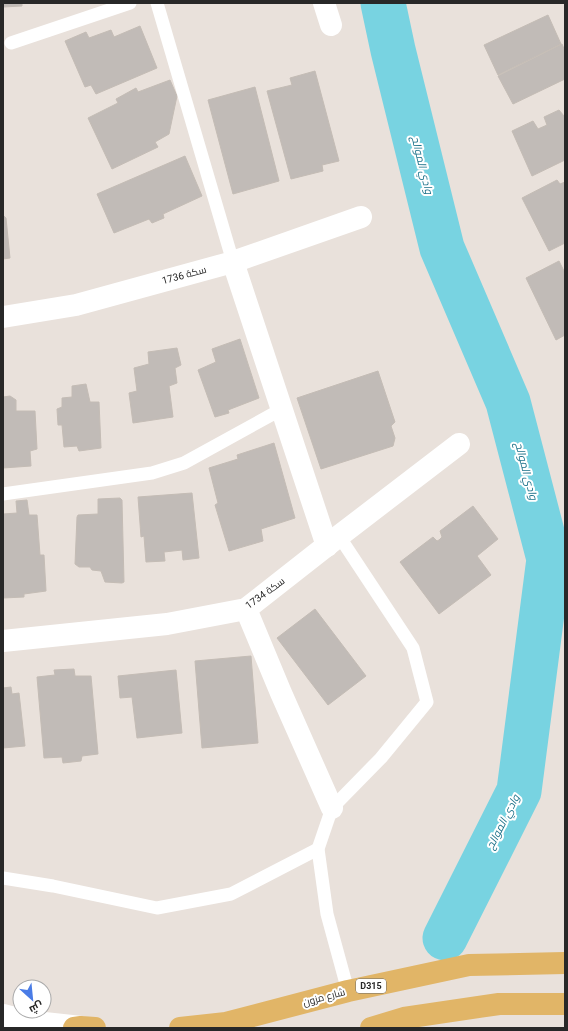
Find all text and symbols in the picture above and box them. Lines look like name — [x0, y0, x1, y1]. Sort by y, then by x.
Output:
water label: وادي الموالح — [406, 134, 436, 197]
street label: سكة 1736 — [161, 264, 207, 286]
water label: وادي الموالح — [510, 440, 540, 503]
street label: سكة 1734 — [243, 575, 287, 611]
water label: وادي الموالح — [483, 792, 525, 853]
north arrow — [12, 979, 52, 1019]
road number: D315 — [356, 979, 386, 993]
street label: شارع مزون — [302, 986, 347, 1009]
text: ش — [27, 998, 46, 1016]

